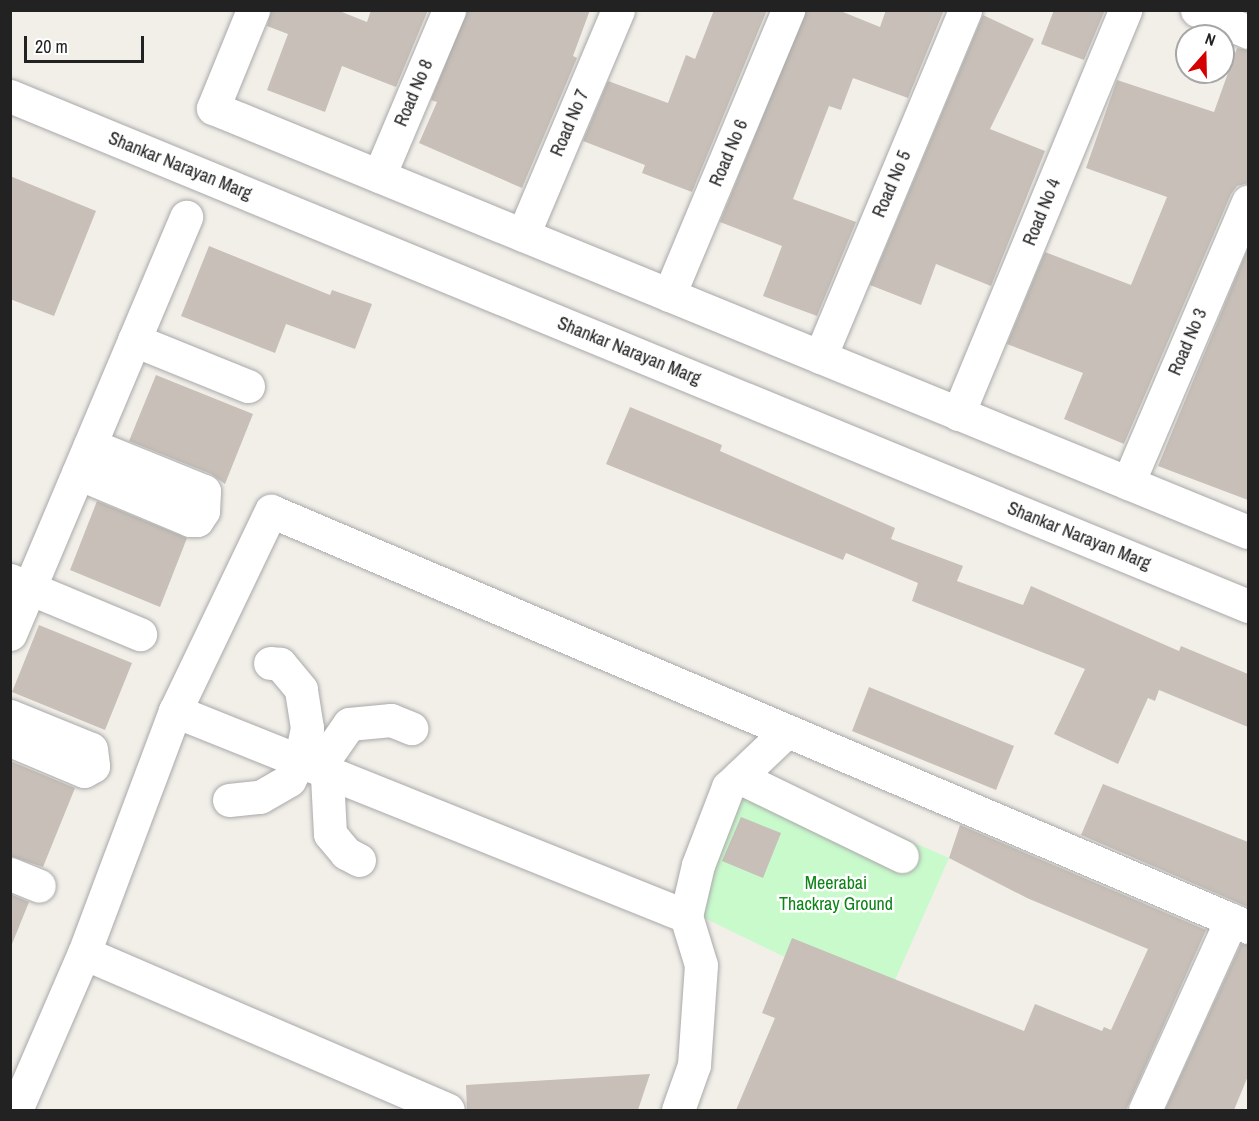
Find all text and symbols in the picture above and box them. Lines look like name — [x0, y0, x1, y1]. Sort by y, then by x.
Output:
scale bar — [27, 24, 147, 62]
north arrow — [1175, 24, 1235, 84]
text: N — [1202, 27, 1219, 51]
text: 20 m — [35, 34, 68, 59]
street label: Road No 8 — [390, 56, 438, 130]
street label: Road No 7 — [546, 86, 594, 160]
street label: Road No 6 — [705, 116, 753, 190]
street label: Shankar Narayan Marg — [105, 127, 255, 205]
street label: Road No 5 — [868, 147, 916, 221]
street label: Road No 4 — [1019, 175, 1065, 249]
street label: Road No 3 — [1164, 305, 1212, 379]
street label: Shankar Narayan Marg — [554, 312, 704, 390]
street label: Shankar Narayan Marg — [1004, 497, 1154, 575]
park label: Meerabai Thackray Ground — [779, 873, 893, 916]

